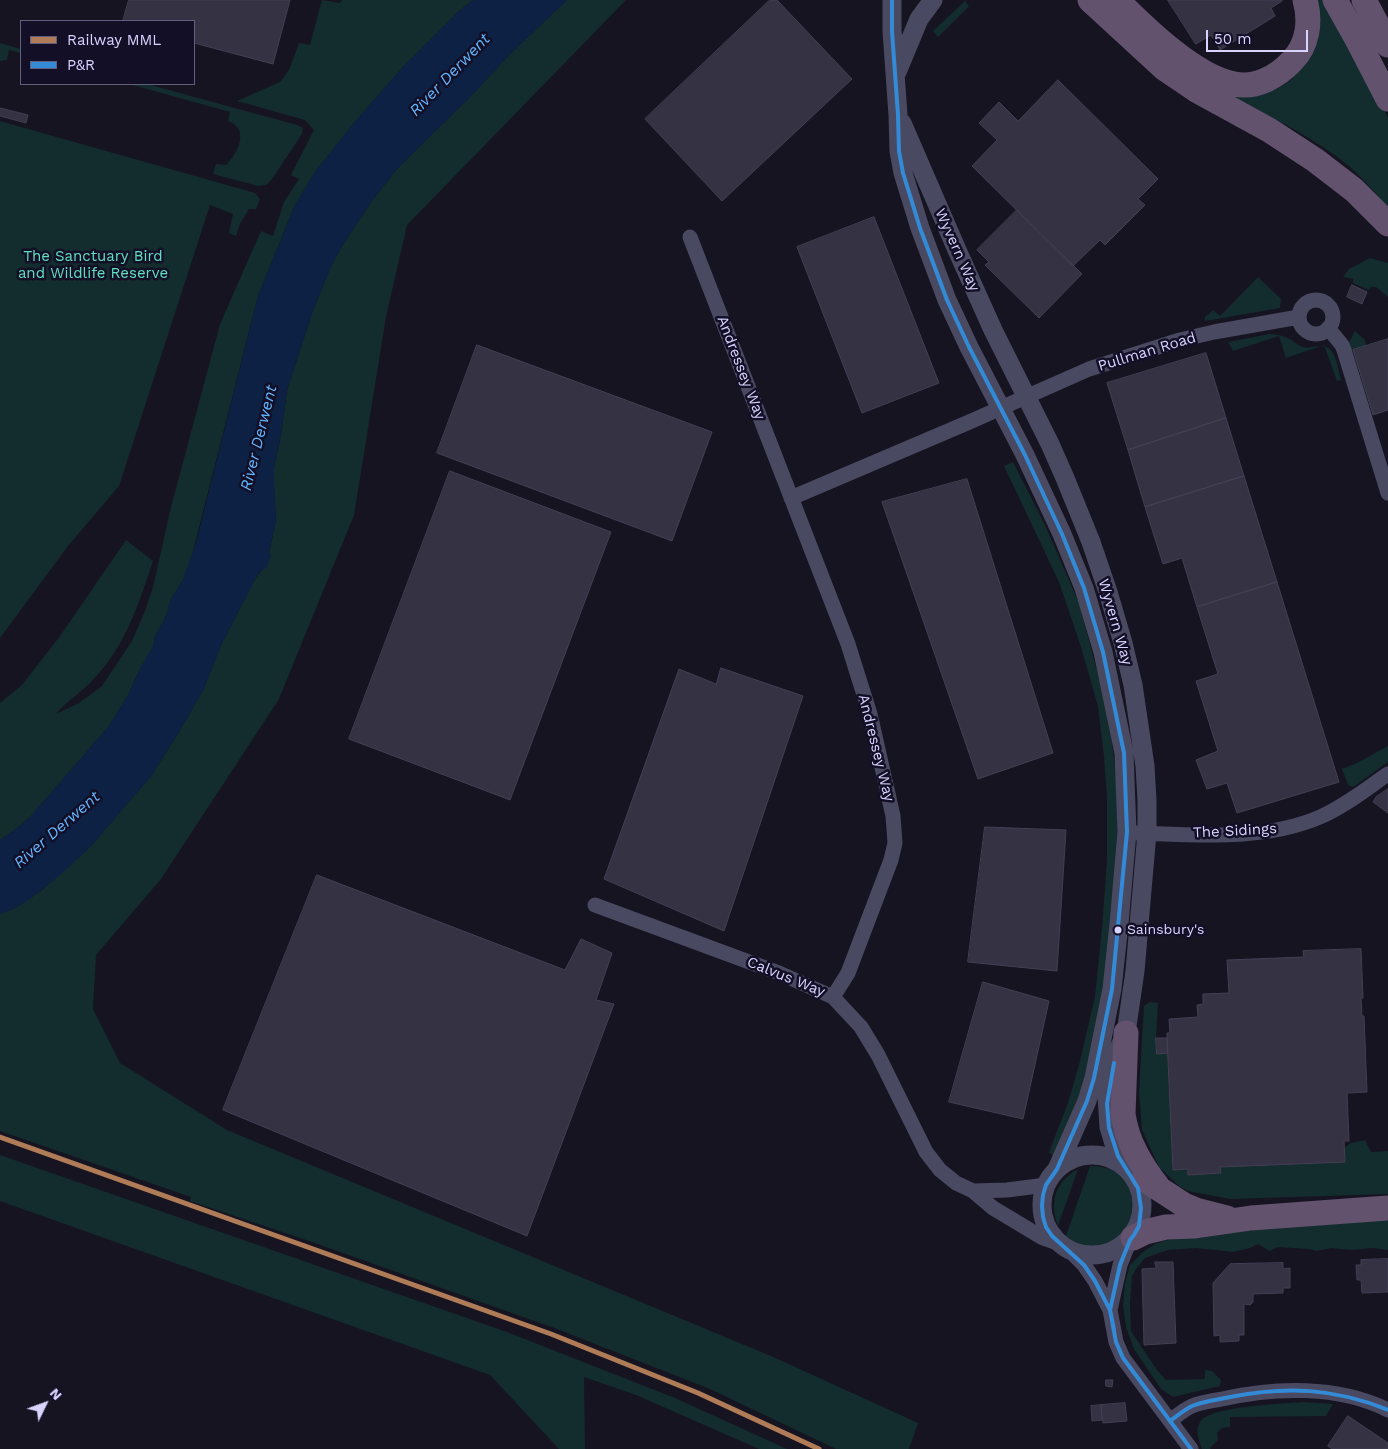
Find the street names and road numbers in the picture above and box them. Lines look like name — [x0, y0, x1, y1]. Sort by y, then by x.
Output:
street label: Wyvern Way — [931, 206, 983, 294]
street label: Andressey Way — [713, 314, 769, 422]
street label: Pullman Road — [1096, 329, 1198, 375]
street label: Wyvern Way — [1094, 577, 1136, 667]
street label: Andressey Way — [854, 693, 898, 803]
street label: The Sidings — [1193, 820, 1277, 842]
street label: Calvus Way — [744, 953, 828, 1001]

